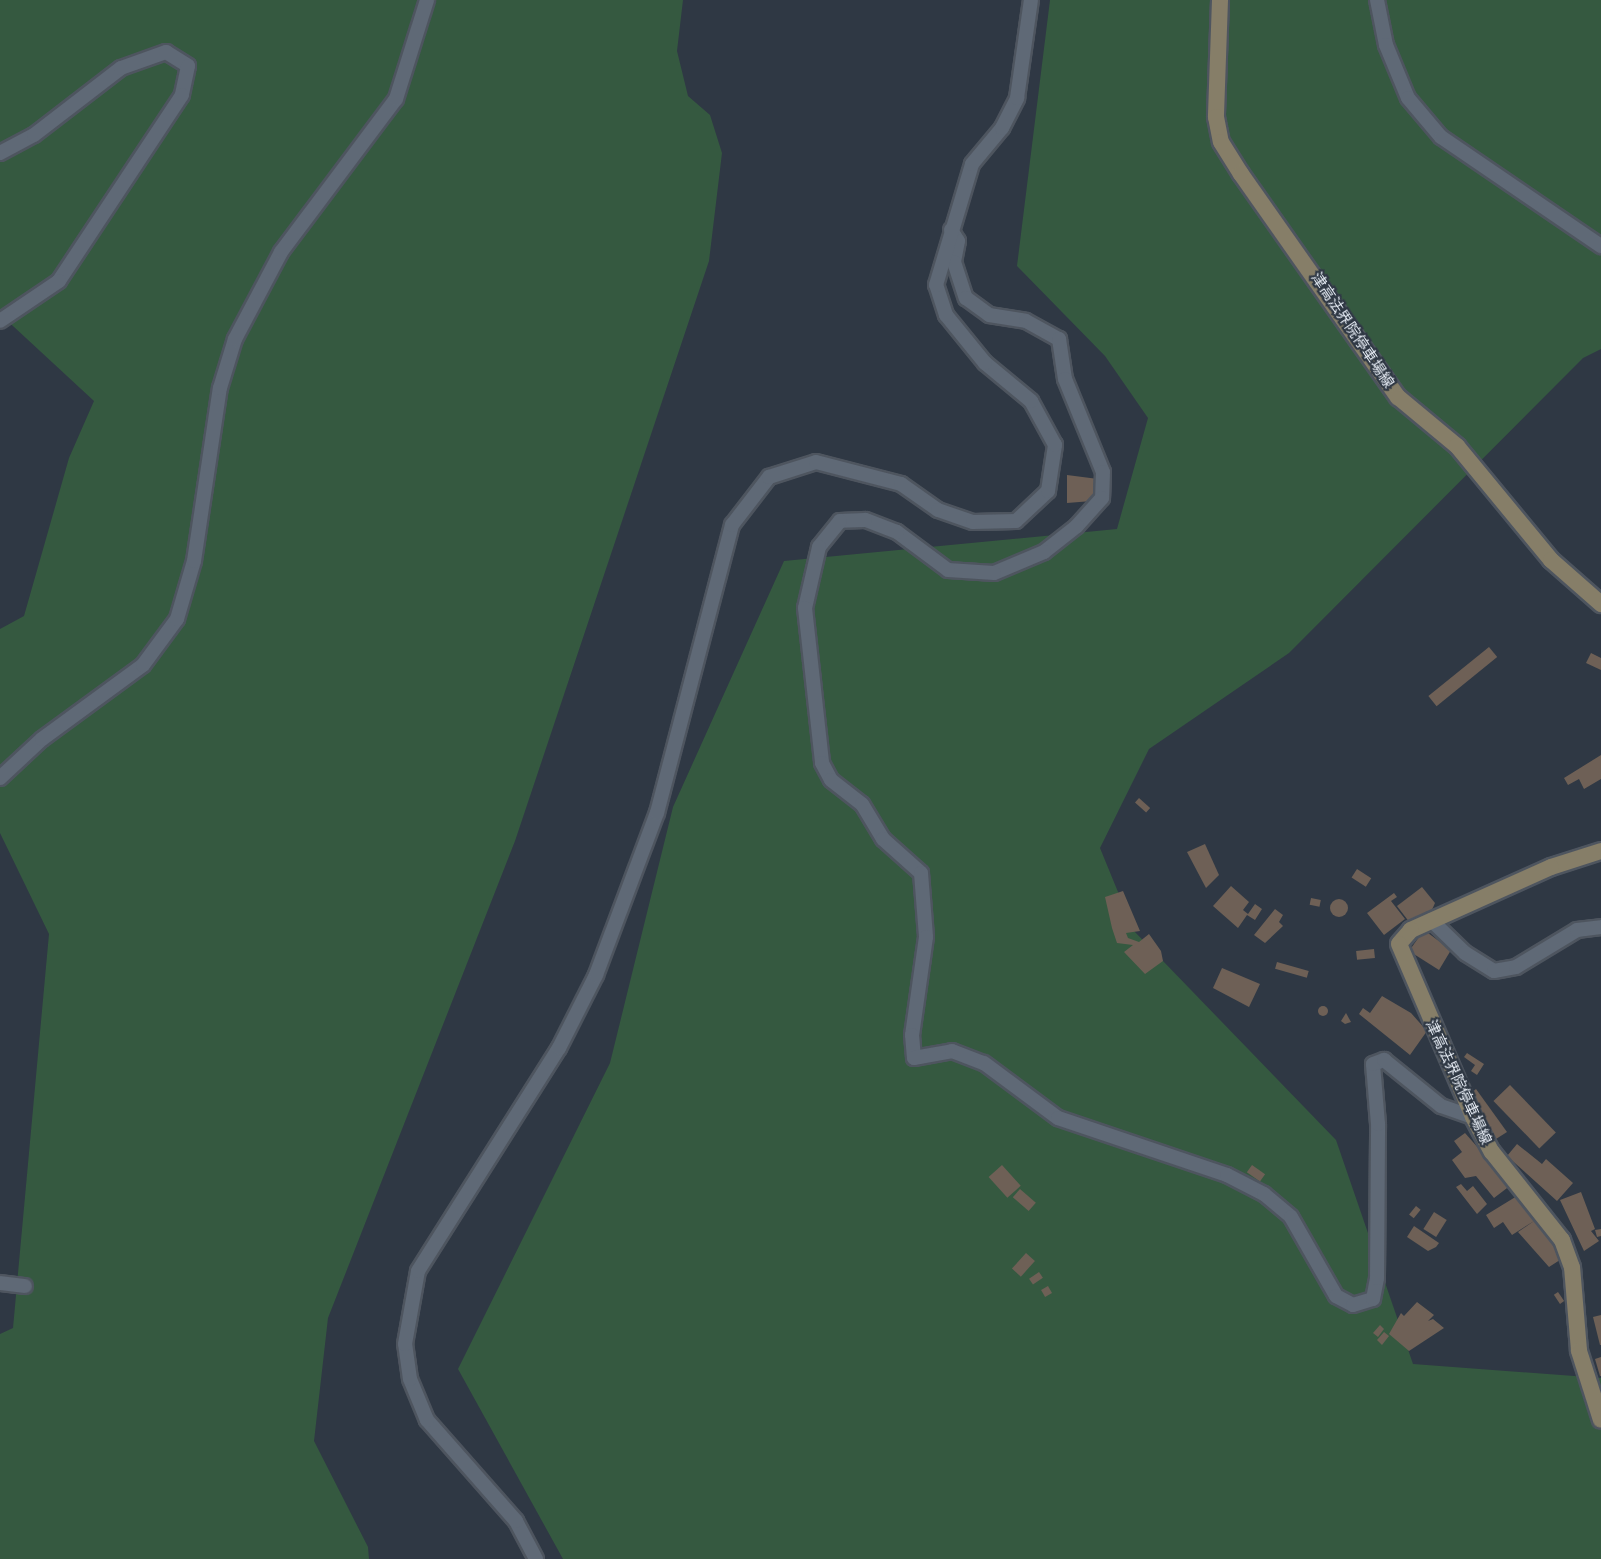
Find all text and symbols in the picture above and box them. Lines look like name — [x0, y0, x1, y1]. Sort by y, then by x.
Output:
street label: 津高法界院停車場線 — [1308, 269, 1398, 391]
street label: 津高法界院停車場線 — [1422, 1017, 1496, 1147]

